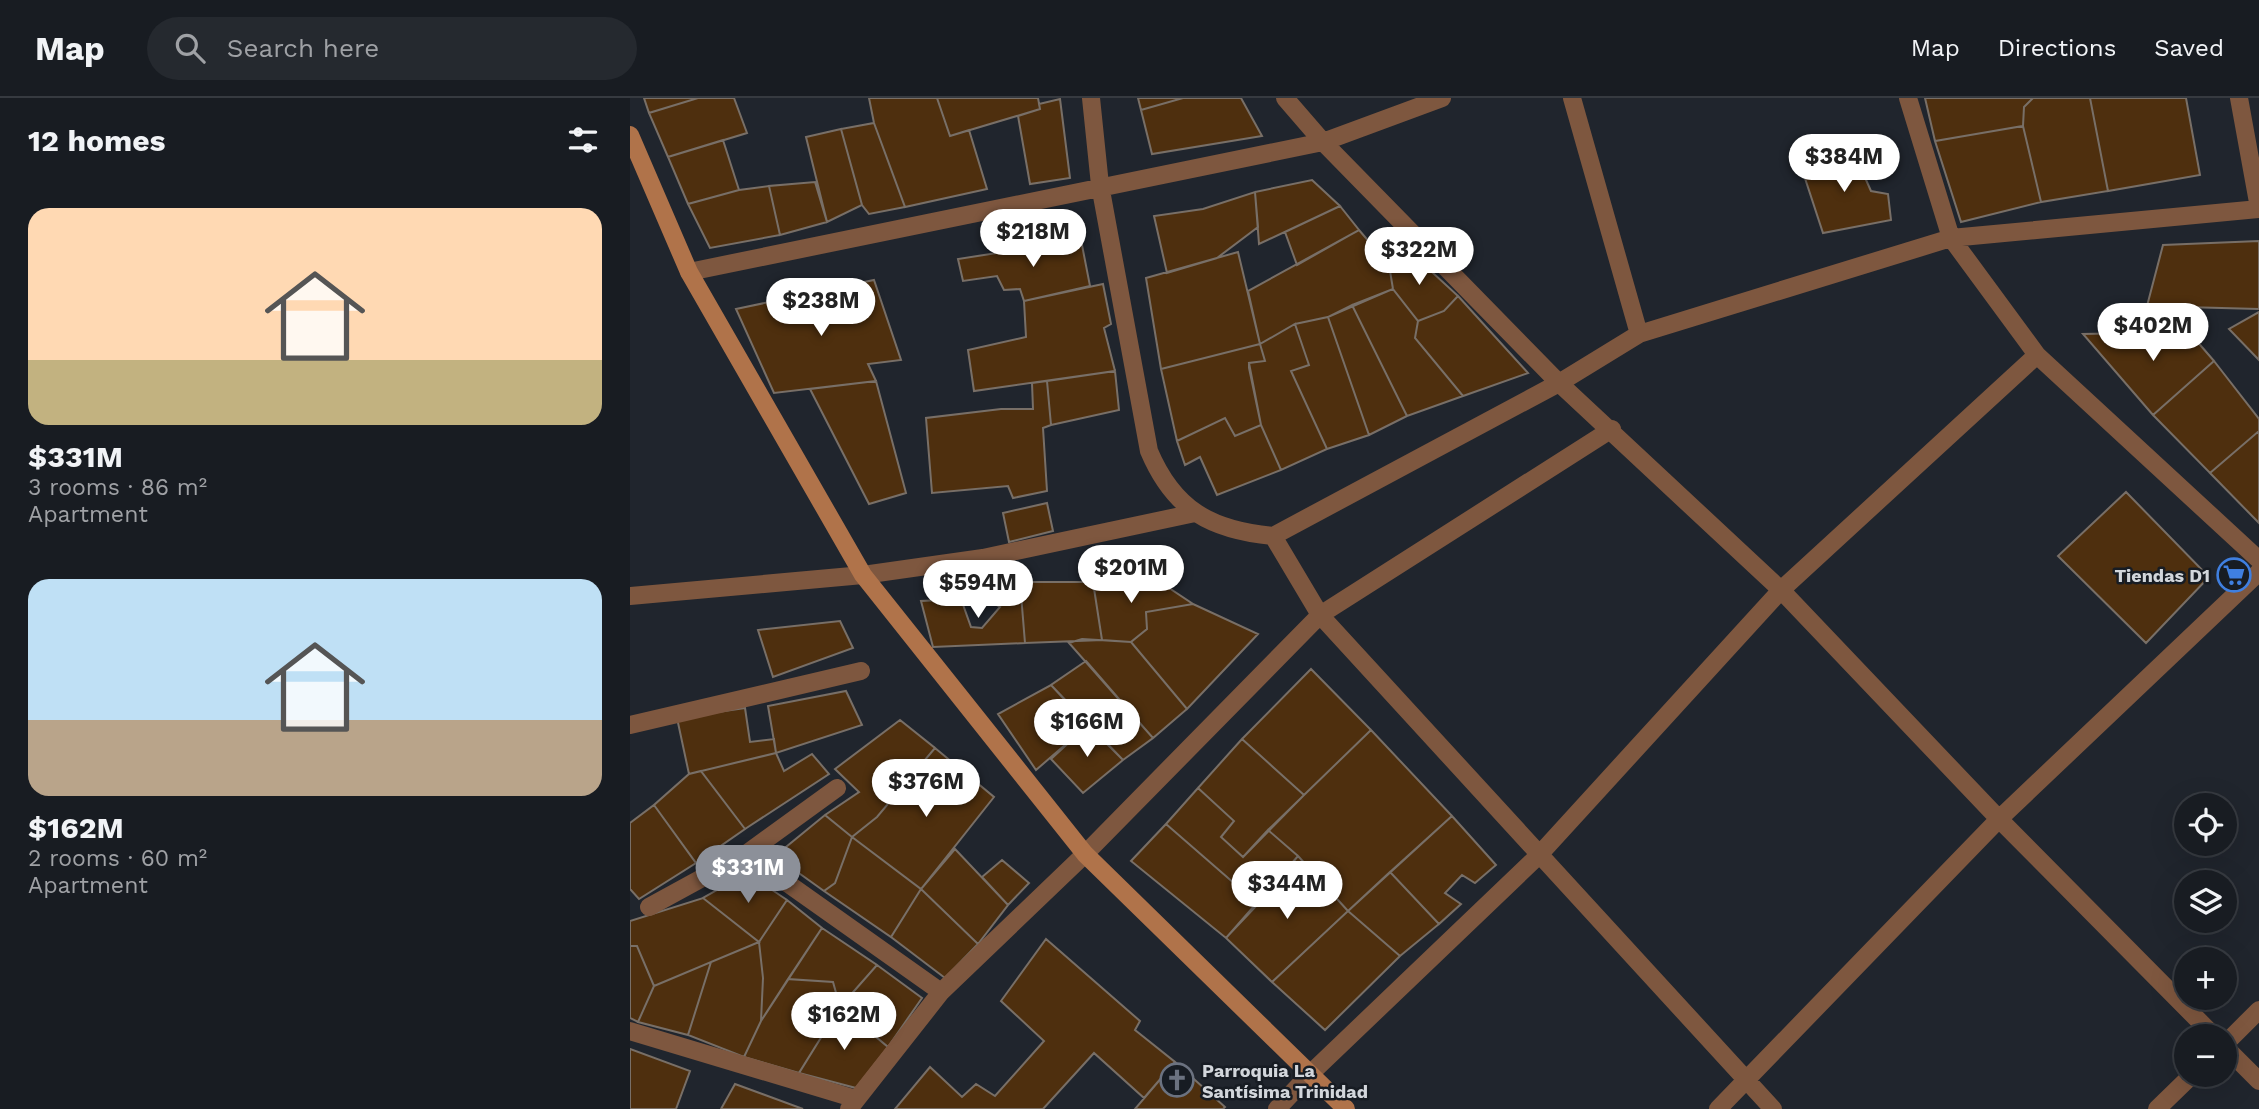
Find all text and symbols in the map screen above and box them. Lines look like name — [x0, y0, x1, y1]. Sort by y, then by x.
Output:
search box — [147, 17, 637, 80]
text: Map — [35, 29, 105, 68]
icon: search — [171, 29, 209, 67]
text: Search here — [227, 33, 379, 63]
text: Map — [1911, 34, 1960, 62]
text: Directions — [1998, 34, 2116, 62]
text: Saved — [2154, 34, 2224, 62]
icon: filters — [564, 121, 602, 159]
text: 12 homes — [28, 123, 166, 158]
pin: $384M — [1795, 134, 1893, 194]
text: $384M — [1805, 143, 1883, 170]
pin: $218M — [984, 209, 1082, 269]
text: $218M — [996, 218, 1070, 245]
pin: $322M — [1370, 228, 1468, 287]
text: $322M — [1381, 236, 1457, 263]
icon: home — [252, 253, 378, 379]
pin: $238M — [772, 278, 870, 338]
text: $238M — [782, 287, 860, 314]
pin: $402M — [2104, 303, 2202, 363]
text: $402M — [2113, 312, 2193, 339]
text: $331M — [28, 439, 123, 474]
text: 3 rooms · 86 m² — [28, 474, 207, 501]
text: Apartment — [28, 501, 148, 528]
pin: $201M — [1082, 546, 1180, 605]
text: $201M — [1094, 554, 1168, 581]
supermarket icon: Tiendas D1 — [2215, 556, 2253, 594]
pin: $594M — [929, 560, 1027, 620]
place label: Tiendas D1 — [2115, 565, 2210, 586]
text: $594M — [939, 569, 1017, 596]
icon: home — [252, 624, 378, 750]
pin: $166M — [1038, 700, 1136, 759]
text: $166M — [1050, 708, 1124, 735]
pin: $376M — [877, 760, 975, 819]
text: $376M — [888, 768, 964, 795]
map controls — [2174, 793, 2237, 1087]
button: locate — [2174, 793, 2237, 856]
text: $162M — [28, 810, 124, 845]
text: 2 rooms · 60 m² — [28, 845, 207, 872]
pin: $331M — [699, 846, 797, 905]
text: $331M — [712, 854, 784, 881]
pin: $344M — [1238, 862, 1336, 921]
text: $344M — [1247, 870, 1327, 897]
button: layers — [2174, 870, 2237, 933]
text: Apartment — [28, 872, 148, 899]
button: + — [2174, 947, 2237, 1010]
pin: $162M — [795, 992, 893, 1052]
text: $162M — [807, 1001, 881, 1028]
button: − — [2174, 1024, 2237, 1087]
place label: Parroquia La Santísima Trinidad — [1202, 1060, 1368, 1102]
church icon: Parroquia La Santísima Trinidad — [1158, 1061, 1196, 1099]

